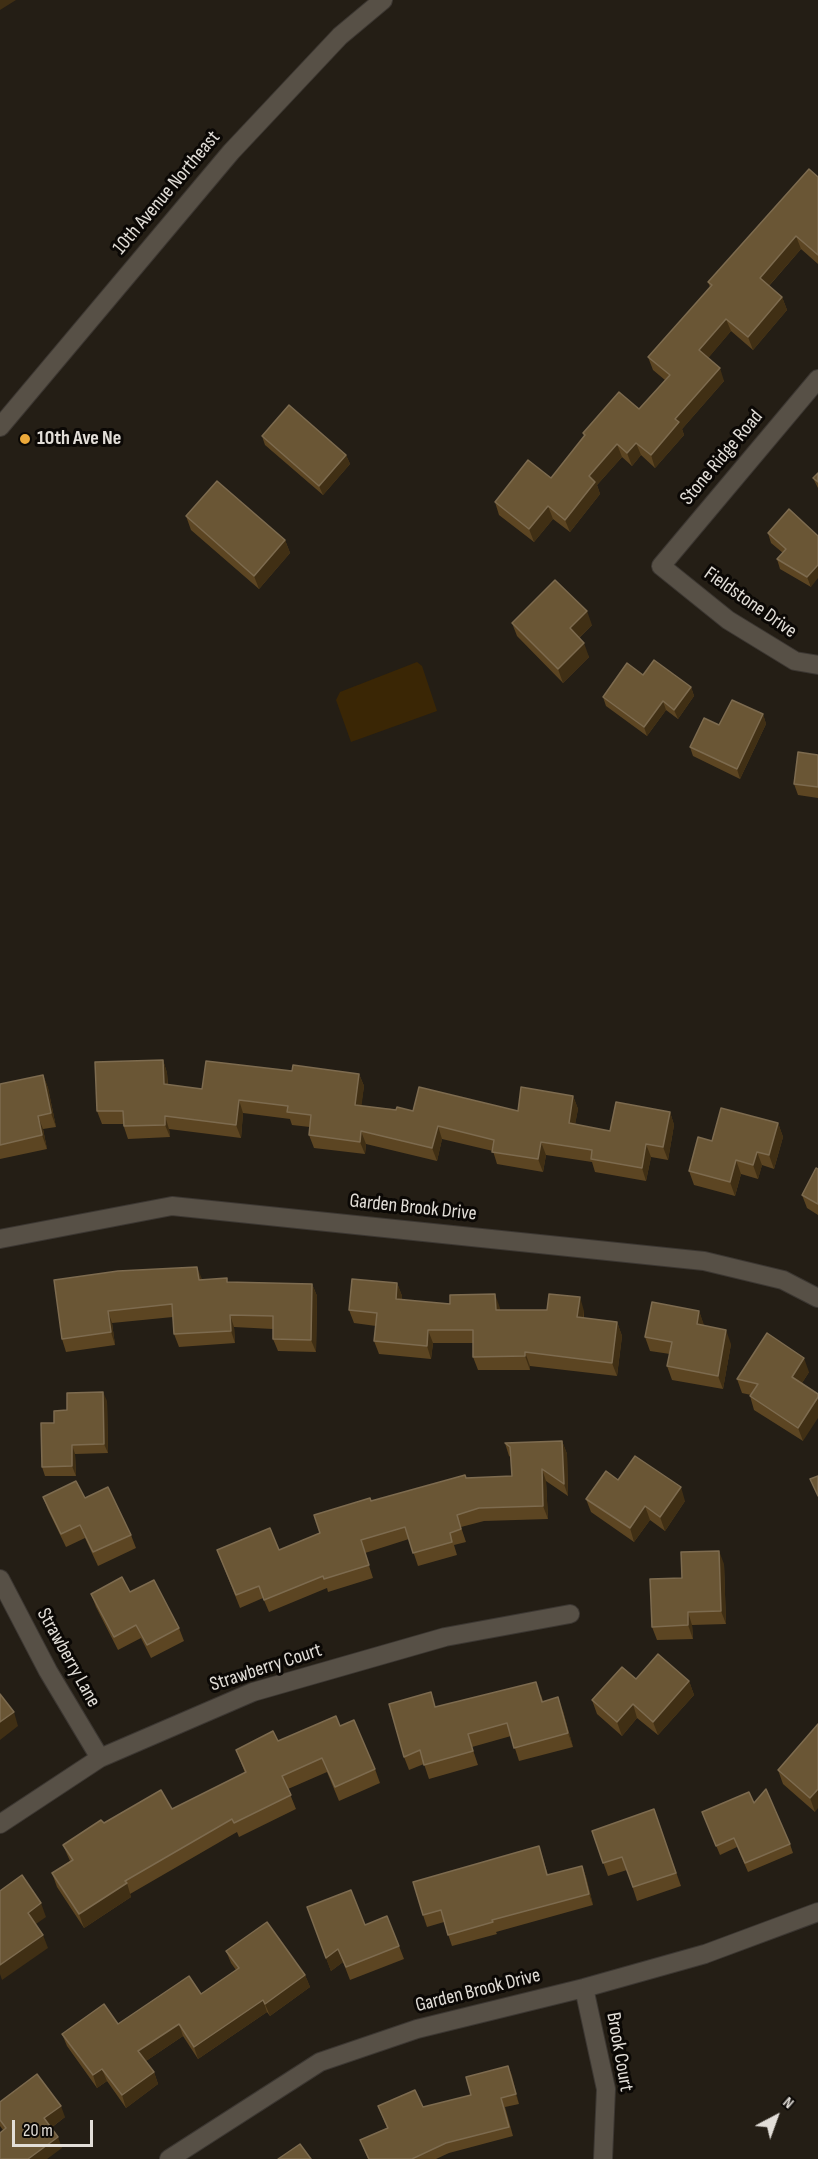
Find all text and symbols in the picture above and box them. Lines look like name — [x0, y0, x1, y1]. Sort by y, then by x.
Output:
street label: 10th Avenue Northeast — [108, 126, 226, 260]
street label: Stone Ridge Road — [675, 406, 769, 510]
place label: 10th Ave Ne — [37, 427, 121, 451]
marker: 10th Ave Ne — [18, 432, 32, 446]
street label: Fieldstone Drive — [699, 562, 801, 644]
street label: Garden Brook Drive — [348, 1189, 478, 1227]
street label: Strawberry Lane — [31, 1604, 105, 1712]
street label: Strawberry Court — [207, 1639, 325, 1697]
street label: Garden Brook Drive — [413, 1964, 543, 2018]
street label: Brook Court — [600, 2011, 638, 2093]
north arrow — [746, 2087, 806, 2147]
text: N — [779, 2093, 798, 2113]
scale bar — [15, 2108, 96, 2146]
text: 20 m — [23, 2120, 53, 2141]

